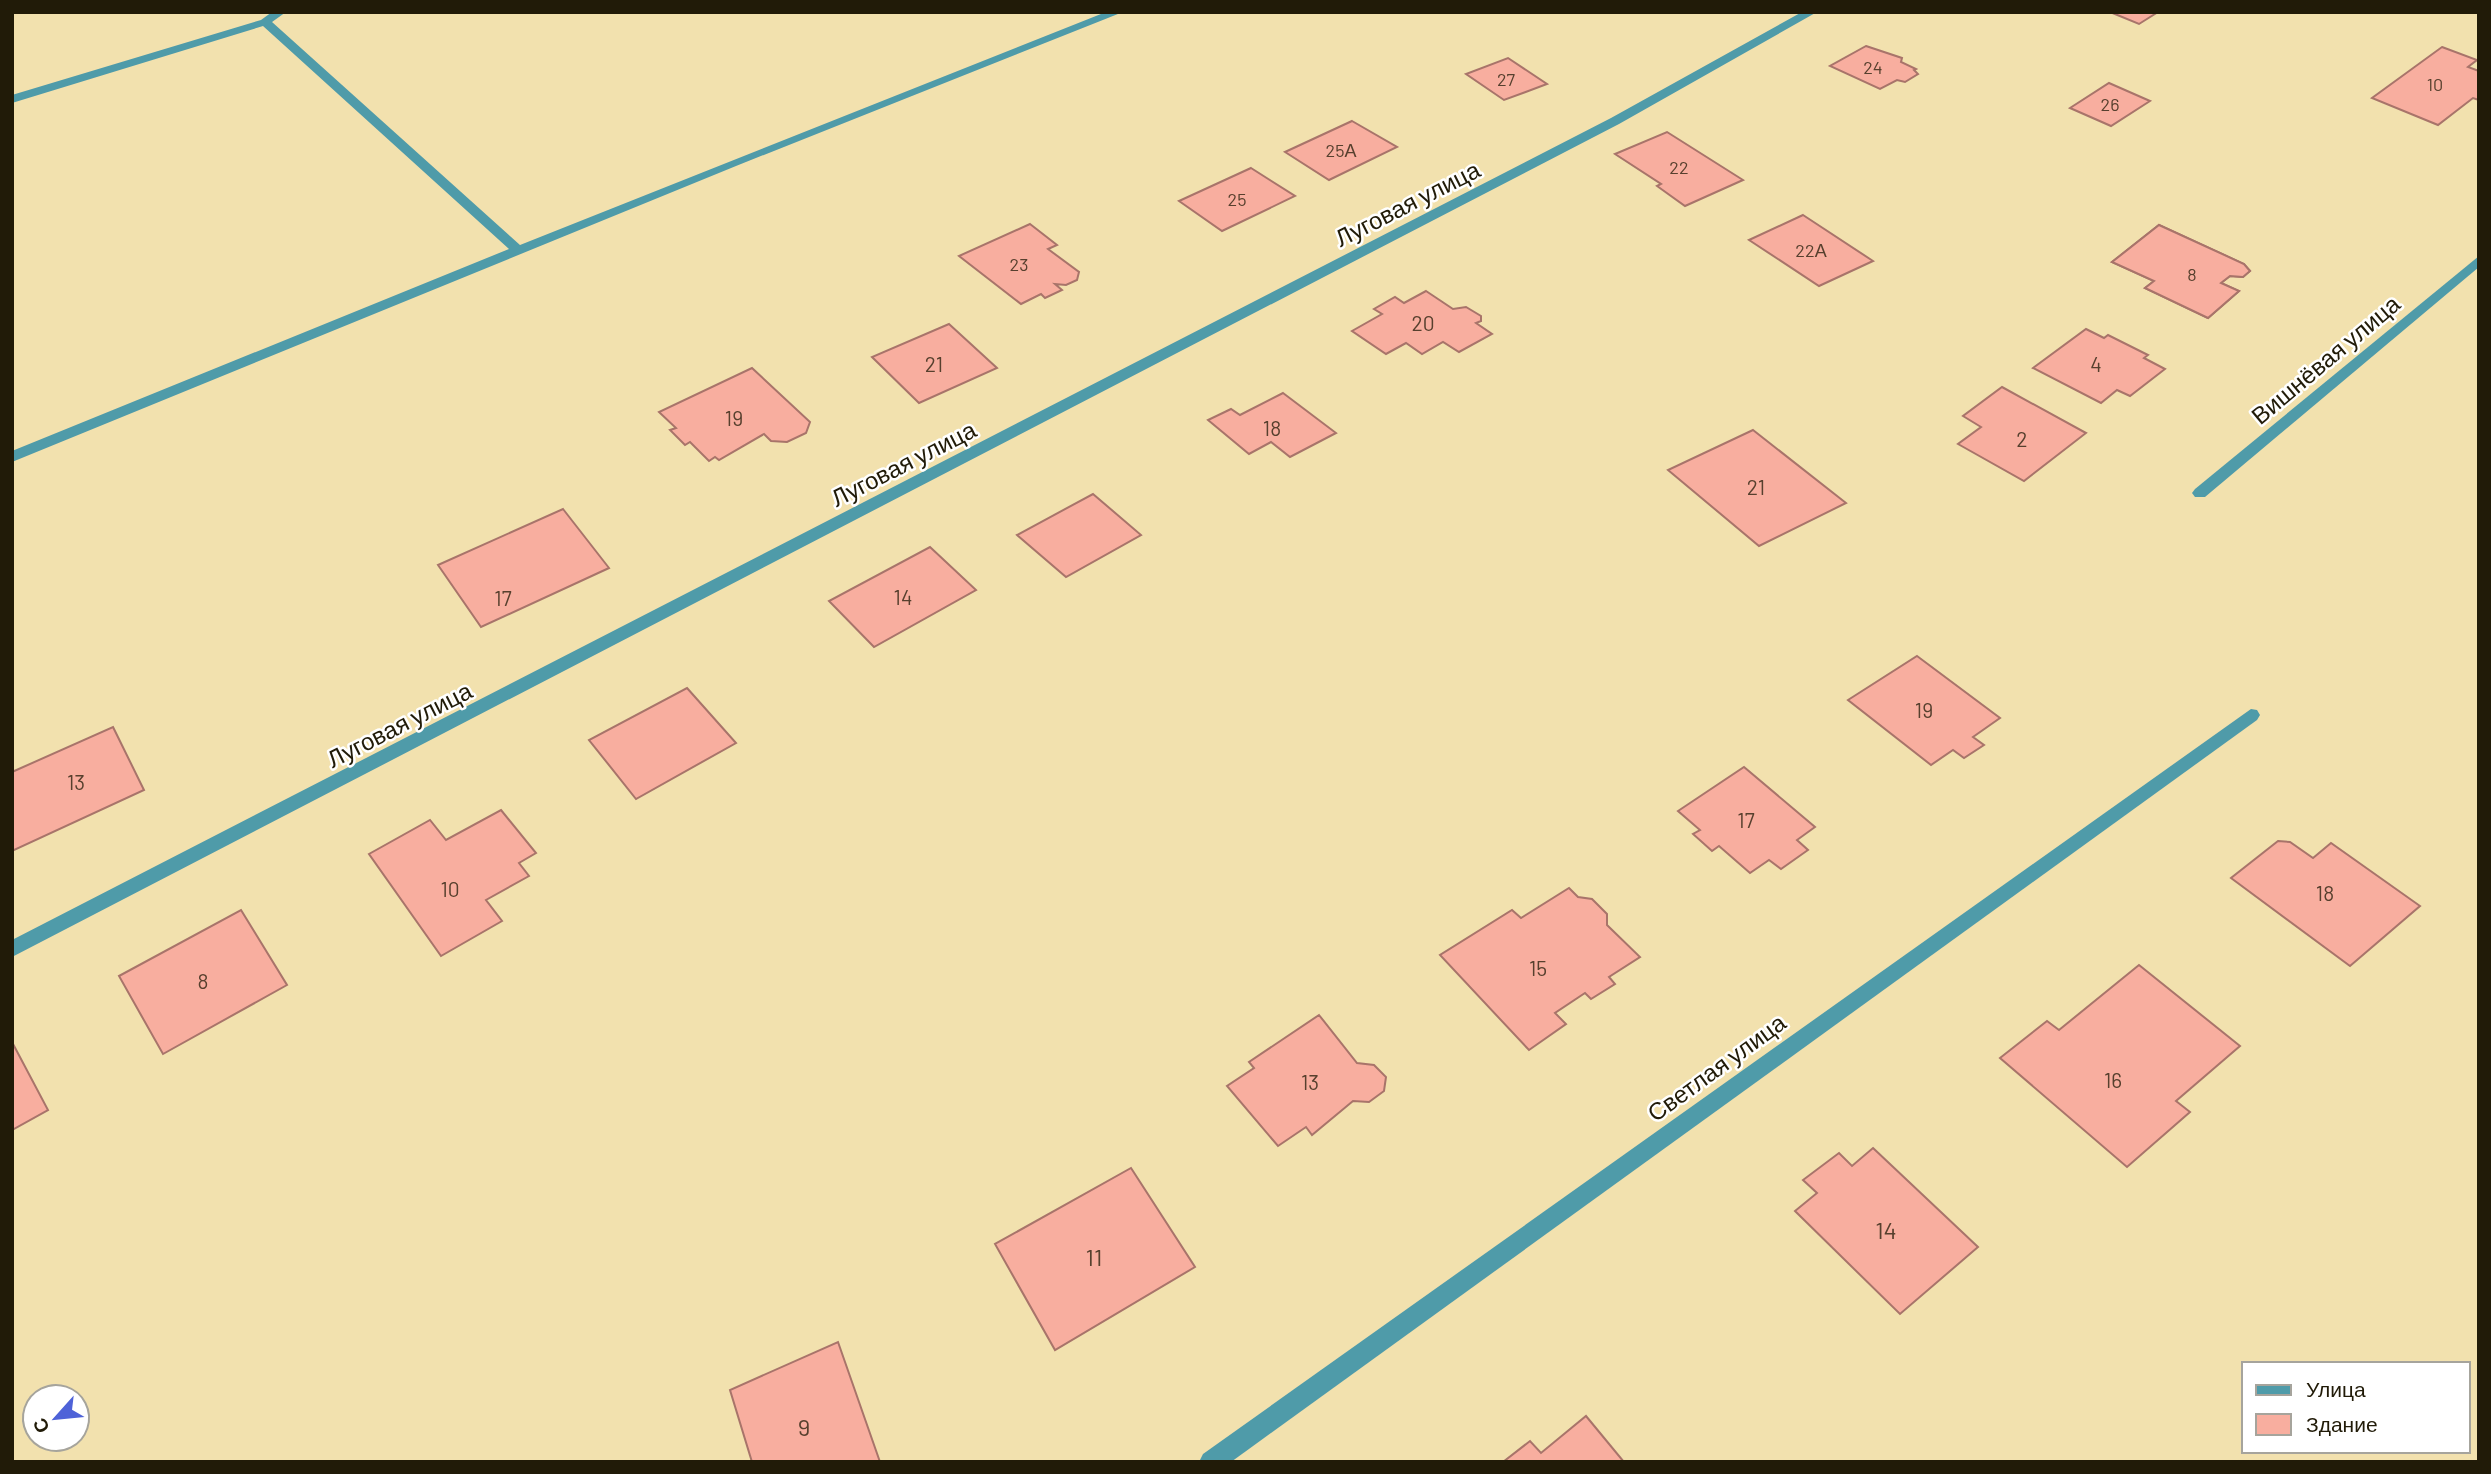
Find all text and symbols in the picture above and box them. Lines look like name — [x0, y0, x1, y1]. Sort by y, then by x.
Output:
house number: 24 — [1863, 56, 1883, 78]
house number: 27 — [1497, 68, 1516, 90]
house number: 10 — [2427, 73, 2443, 95]
house number: 26 — [2101, 93, 2119, 115]
house number: 25А — [1326, 139, 1356, 161]
street label: Луговая улица — [1329, 154, 1485, 252]
house number: 22 — [1669, 156, 1689, 178]
house number: 25 — [1228, 188, 1246, 210]
house number: 22А — [1795, 239, 1827, 261]
house number: 23 — [1010, 253, 1028, 275]
house number: 8 — [2187, 263, 2197, 285]
street label: Вишнёвая улица — [2245, 288, 2406, 430]
house number: 20 — [1411, 310, 1435, 335]
house number: 21 — [925, 351, 943, 376]
house number: 4 — [2090, 351, 2102, 376]
house number: 19 — [725, 405, 743, 430]
street label: Луговая улица — [825, 414, 981, 512]
house number: 18 — [1263, 415, 1281, 440]
house number: 2 — [2016, 426, 2028, 451]
house number: 21 — [1747, 474, 1765, 499]
house number: 14 — [894, 584, 912, 609]
house number: 17 — [494, 585, 512, 610]
street label: Луговая улица — [321, 675, 477, 773]
house number: 19 — [1915, 697, 1933, 722]
house number: 13 — [67, 769, 85, 794]
house number: 17 — [1737, 807, 1755, 832]
house number: 10 — [440, 876, 460, 901]
house number: 18 — [2316, 880, 2334, 905]
house number: 15 — [1529, 955, 1547, 980]
house number: 8 — [198, 968, 208, 993]
street label: Светлая улица — [1641, 1007, 1791, 1127]
house number: 16 — [2104, 1067, 2122, 1092]
house number: 13 — [1301, 1069, 1319, 1094]
house number: 14 — [1875, 1215, 1897, 1244]
house number: 11 — [1086, 1242, 1102, 1271]
legend — [2242, 1362, 2470, 1453]
text: Улица — [2306, 1376, 2366, 1401]
north arrow — [21, 1383, 91, 1453]
text: Здание — [2306, 1411, 2378, 1436]
house number: 9 — [798, 1412, 810, 1441]
text: С — [27, 1414, 54, 1437]

